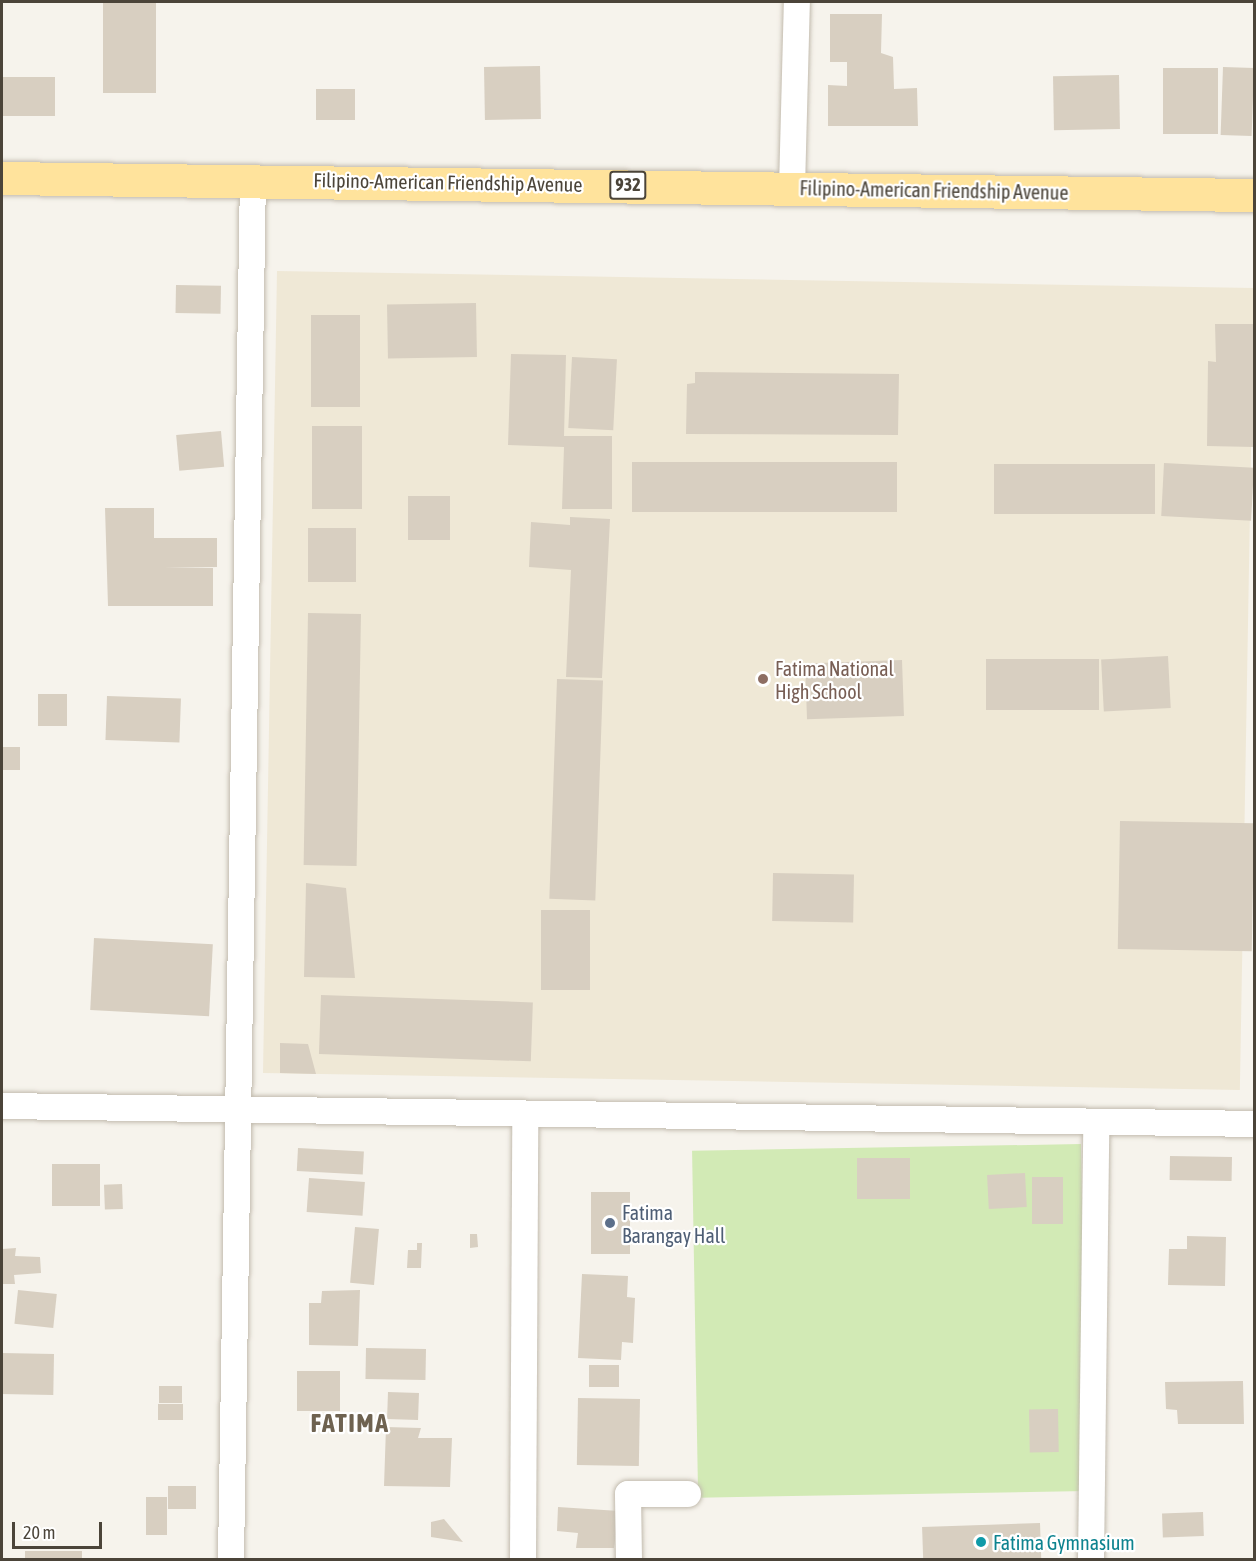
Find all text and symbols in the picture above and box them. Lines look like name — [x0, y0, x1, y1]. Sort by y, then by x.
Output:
street label: Filipino-American Friendship Avenue — [313, 168, 583, 196]
road number: 932 — [608, 170, 648, 200]
street label: Filipino-American Friendship Avenue — [799, 176, 1069, 204]
place label: Fatima National High School — [775, 656, 894, 703]
marker: Fatima National High School — [756, 672, 770, 686]
place label: Fatima Barangay Hall — [622, 1200, 725, 1247]
marker: Fatima Barangay Hall — [603, 1216, 617, 1230]
district label: FATIMA — [311, 1408, 389, 1440]
scale bar — [15, 1510, 105, 1548]
text: 20 m — [23, 1522, 55, 1543]
place label: Fatima Gymnasium — [993, 1530, 1135, 1554]
marker: Fatima Gymnasium — [974, 1535, 988, 1549]

